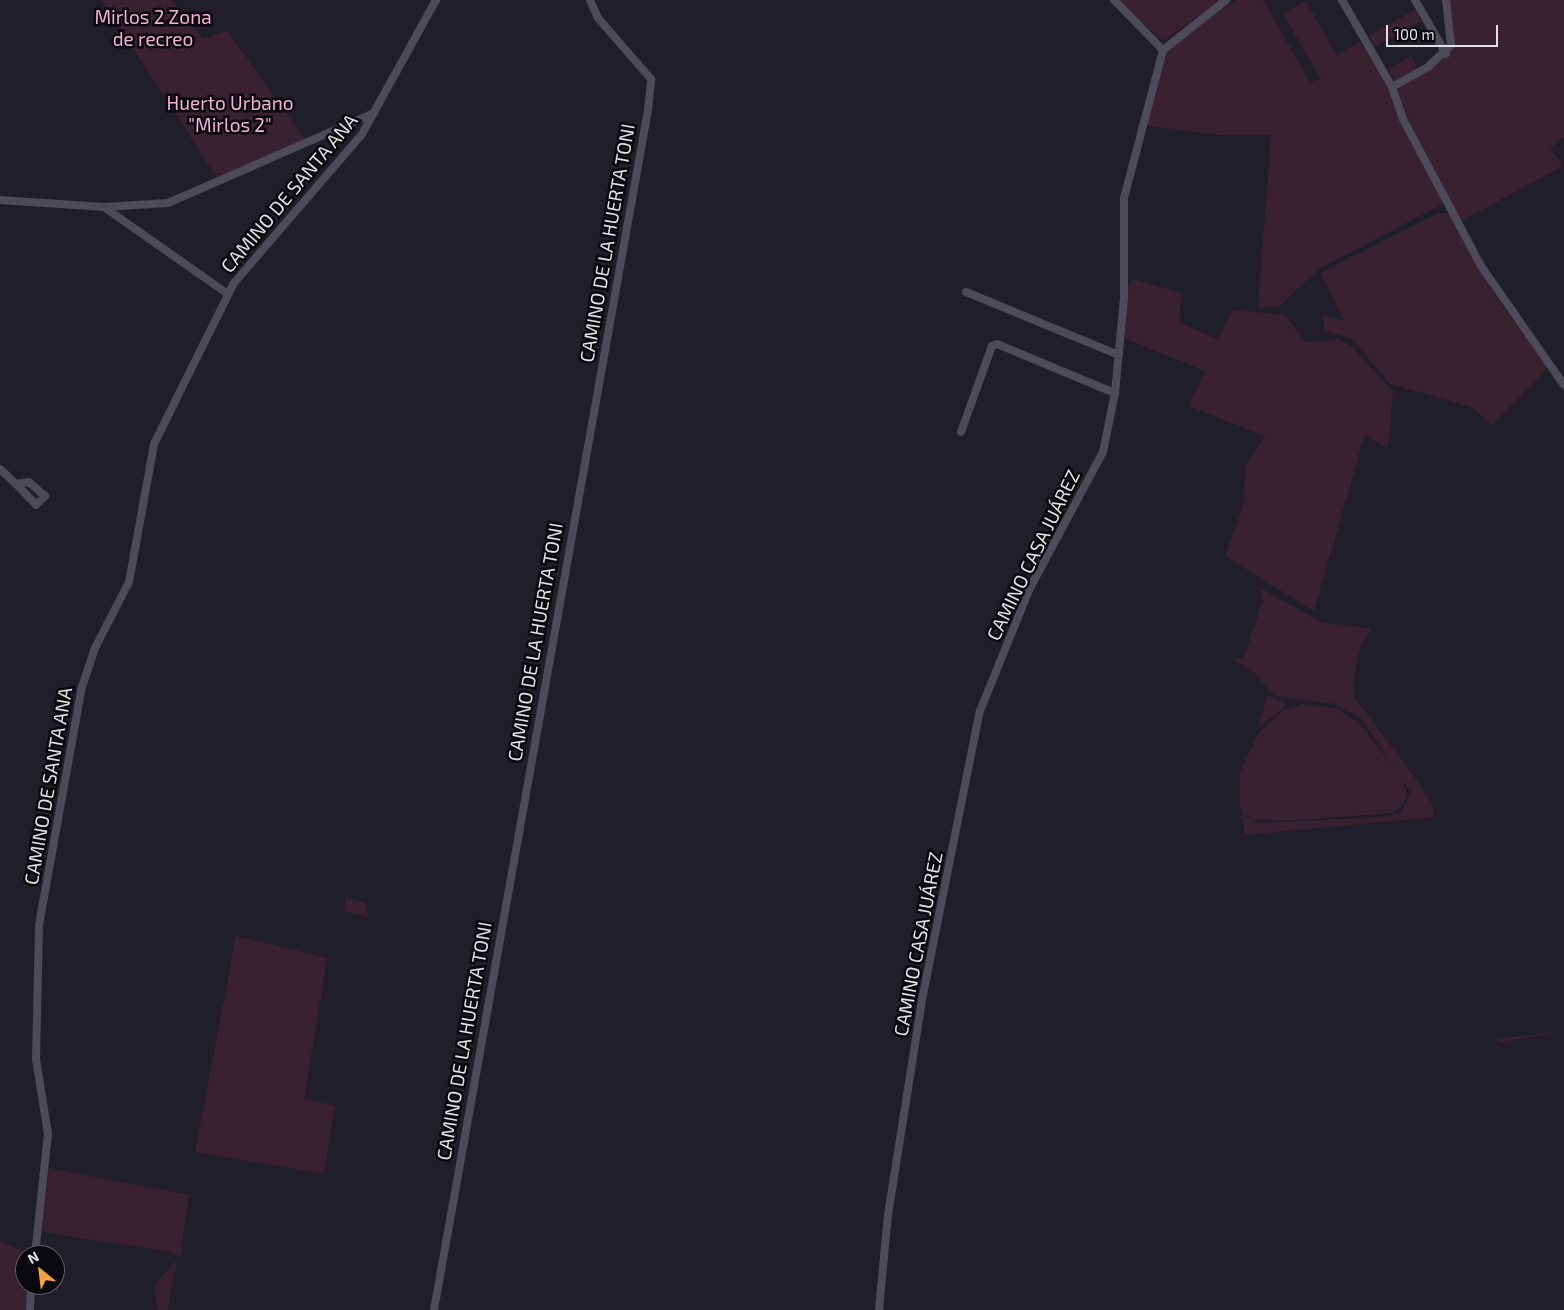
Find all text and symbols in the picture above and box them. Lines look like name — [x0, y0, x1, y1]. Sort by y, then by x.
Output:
park label: Mirlos 2 Zona de recreo — [94, 6, 212, 50]
scale bar — [1389, 15, 1502, 47]
text: 100 m — [1394, 25, 1435, 43]
park label: Huerto Urbano "Mirlos 2" — [167, 92, 293, 136]
street label: CAMINO DE SANTA ANA — [216, 109, 362, 277]
street label: CAMINO DE LA HUERTA TONI — [575, 121, 639, 365]
street label: CAMINO CASA JUÁREZ — [982, 466, 1084, 644]
street label: CAMINO DE LA HUERTA TONI — [503, 520, 567, 764]
street label: CAMINO DE SANTA ANA — [19, 685, 77, 887]
street label: CAMINO CASA JUÁREZ — [889, 850, 947, 1038]
street label: CAMINO DE LA HUERTA TONI — [432, 919, 496, 1163]
north arrow — [15, 1245, 65, 1295]
text: N — [24, 1247, 42, 1267]

